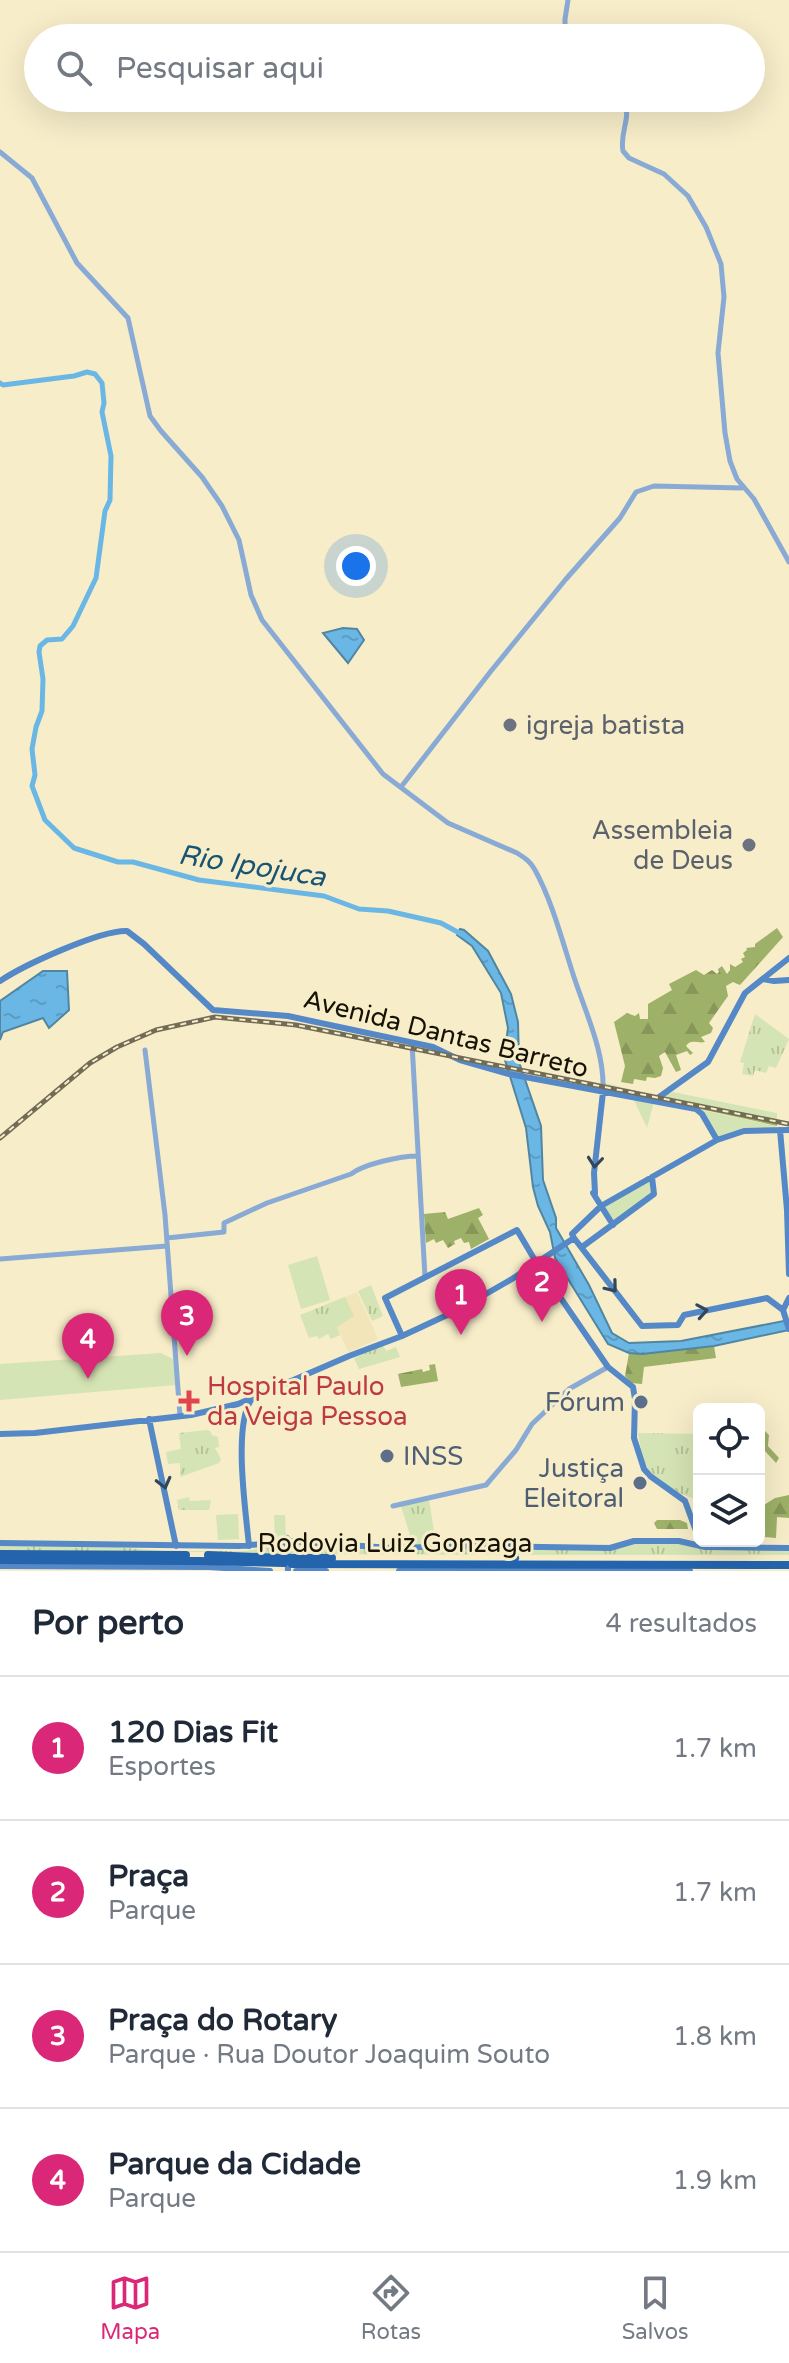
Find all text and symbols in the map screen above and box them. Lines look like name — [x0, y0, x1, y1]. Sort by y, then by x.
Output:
search box — [24, 24, 765, 112]
icon: search — [52, 46, 96, 90]
text: Pesquisar aqui — [116, 50, 324, 87]
your location — [336, 546, 376, 586]
place label: igreja batista — [526, 710, 685, 741]
marker: igreja batista — [501, 716, 519, 734]
place label: Assembleia de Deus — [591, 815, 733, 876]
marker: Assembleia de Deus — [740, 836, 758, 854]
water label: Rio Ipojuca — [176, 838, 329, 895]
street label: Avenida Dantas Barreto — [300, 984, 592, 1084]
one-way arrow — [587, 1156, 604, 1169]
pin: 2 — [516, 1256, 568, 1322]
pin: 1 — [435, 1269, 487, 1335]
one-way arrow — [603, 1278, 617, 1293]
pin: 3 — [161, 1290, 213, 1356]
one-way arrow — [695, 1304, 709, 1321]
pin: 4 — [62, 1313, 114, 1379]
place label: Hospital Paulo da Veiga Pessoa — [207, 1371, 408, 1432]
place label: Fórum — [545, 1387, 625, 1418]
marker: Hospital Paulo da Veiga Pessoa — [178, 1390, 200, 1412]
marker: Fórum — [632, 1393, 650, 1411]
map controls — [693, 1403, 765, 1547]
button: locate — [693, 1403, 765, 1475]
place label: INSS — [403, 1441, 463, 1472]
marker: INSS — [378, 1447, 396, 1465]
place label: Justiça Eleitoral — [523, 1453, 624, 1514]
marker: Justiça Eleitoral — [631, 1474, 649, 1492]
one-way arrow — [154, 1475, 171, 1489]
button: layers — [693, 1475, 765, 1547]
street label: Rodovia Luiz Gonzaga — [258, 1528, 532, 1559]
text: Por perto — [32, 1603, 184, 1644]
text: 4 resultados — [606, 1608, 757, 1639]
text: 120 Dias Fit — [108, 1714, 278, 1751]
text: 1 — [50, 1733, 66, 1764]
text: 1.7 km — [673, 1733, 757, 1764]
text: Esportes — [108, 1751, 216, 1782]
text: Praça — [108, 1858, 189, 1895]
text: 2 — [50, 1877, 66, 1908]
text: 1.7 km — [673, 1877, 757, 1908]
text: Parque — [108, 1895, 196, 1926]
text: Praça do Rotary — [108, 2002, 337, 2039]
text: 3 — [50, 2021, 66, 2052]
text: 1.8 km — [673, 2021, 757, 2052]
text: Parque · Rua Doutor Joaquim Souto — [108, 2039, 550, 2070]
text: Parque da Cidade — [108, 2146, 361, 2183]
text: 4 — [50, 2165, 66, 2196]
text: 1.9 km — [673, 2165, 757, 2196]
text: Parque — [108, 2183, 196, 2214]
tab: Mapa — [100, 2271, 160, 2345]
tab: Rotas — [361, 2271, 421, 2345]
tab: Salvos — [622, 2271, 689, 2345]

